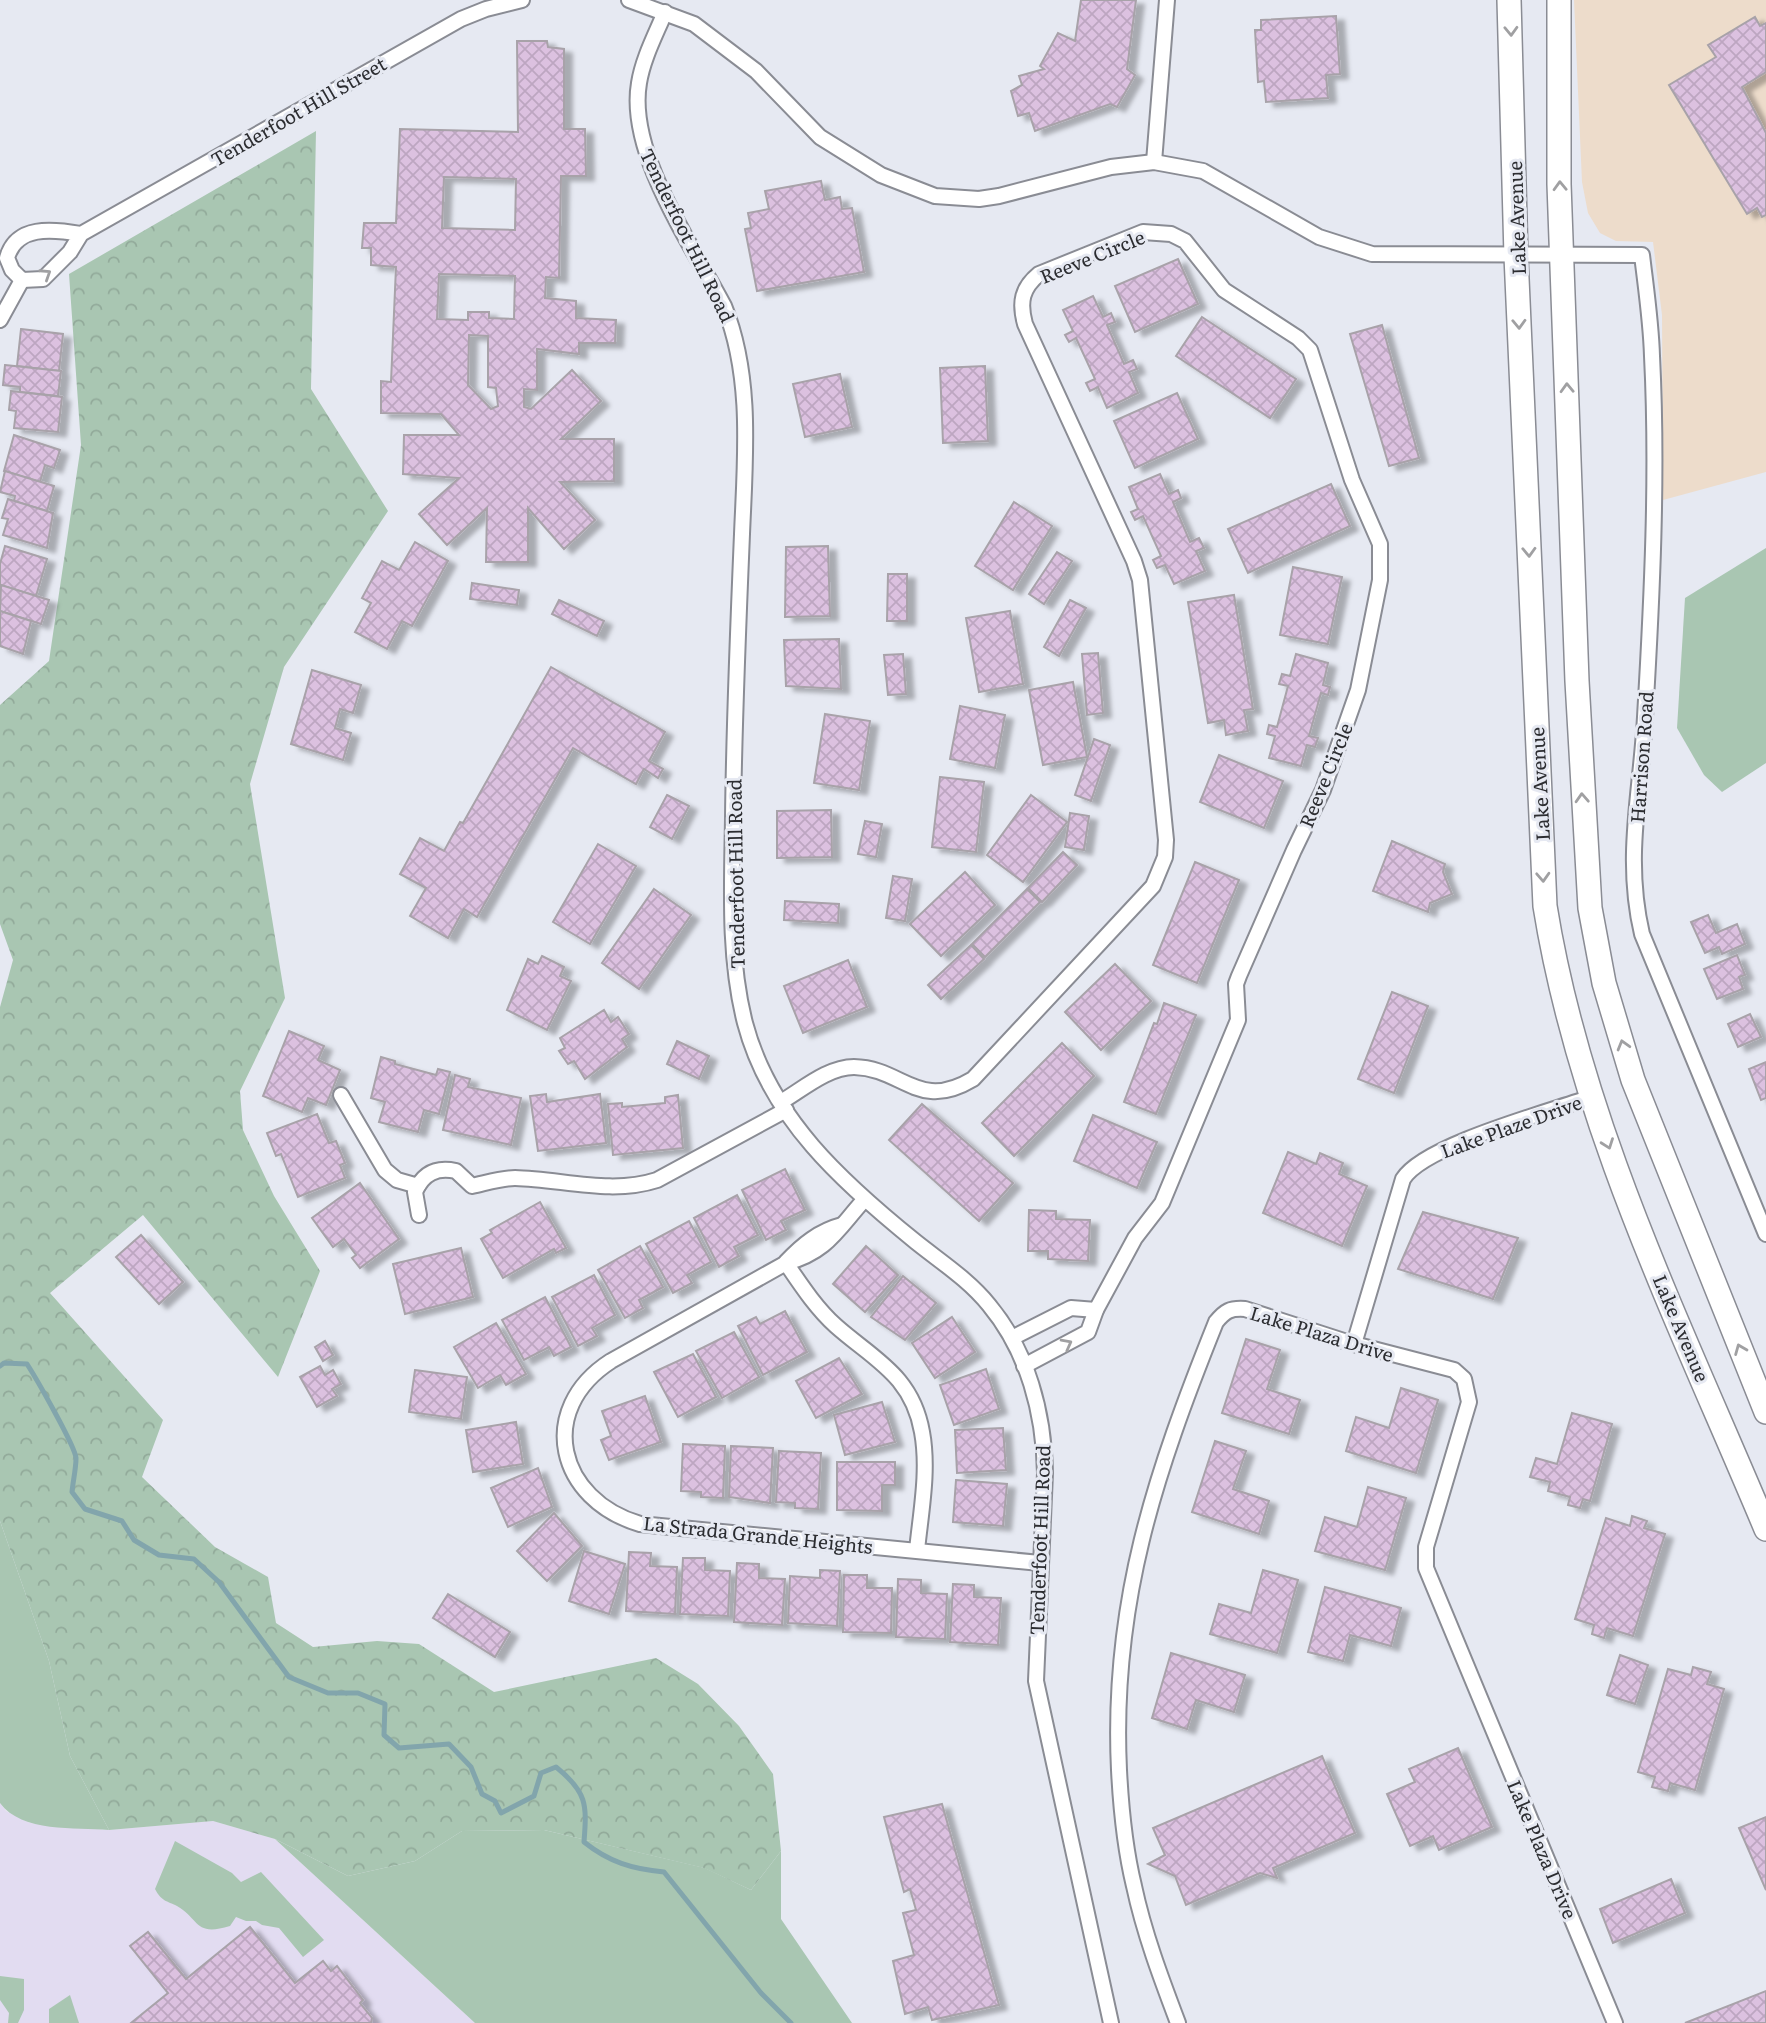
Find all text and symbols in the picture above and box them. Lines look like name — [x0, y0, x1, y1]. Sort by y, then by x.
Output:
one-way arrow — [1503, 26, 1518, 37]
street label: Tenderfoot Hill Street — [205, 49, 391, 173]
street label: Tenderfoot Hill Road — [634, 143, 742, 327]
street label: Lake Avenue — [1500, 160, 1532, 276]
one-way arrow — [1552, 180, 1567, 191]
street label: Reeve Circle — [1035, 222, 1149, 290]
one-way arrow — [38, 270, 51, 283]
one-way arrow — [1512, 319, 1527, 330]
one-way arrow — [1560, 382, 1575, 393]
one-way arrow — [1522, 546, 1537, 557]
street label: Harrison Road — [1622, 690, 1660, 824]
street label: Reeve Circle — [1291, 718, 1359, 832]
street label: Lake Avenue — [1522, 726, 1556, 842]
street label: Tenderfoot Hill Road — [719, 778, 751, 969]
one-way arrow — [1575, 792, 1590, 803]
one-way arrow — [1536, 872, 1551, 883]
one-way arrow — [1616, 1040, 1631, 1052]
street label: Lake Plaze Drive — [1437, 1087, 1586, 1165]
one-way arrow — [1600, 1138, 1614, 1150]
street label: Lake Avenue — [1647, 1270, 1717, 1386]
street label: Lake Plaza Drive — [1247, 1298, 1397, 1368]
one-way arrow — [1059, 1339, 1072, 1352]
one-way arrow — [1734, 1344, 1748, 1356]
street label: Tenderfoot Hill Road — [1022, 1444, 1056, 1636]
street label: La Strada Grande Heights — [642, 1508, 874, 1560]
street label: Lake Plaza Drive — [1501, 1775, 1585, 1923]

